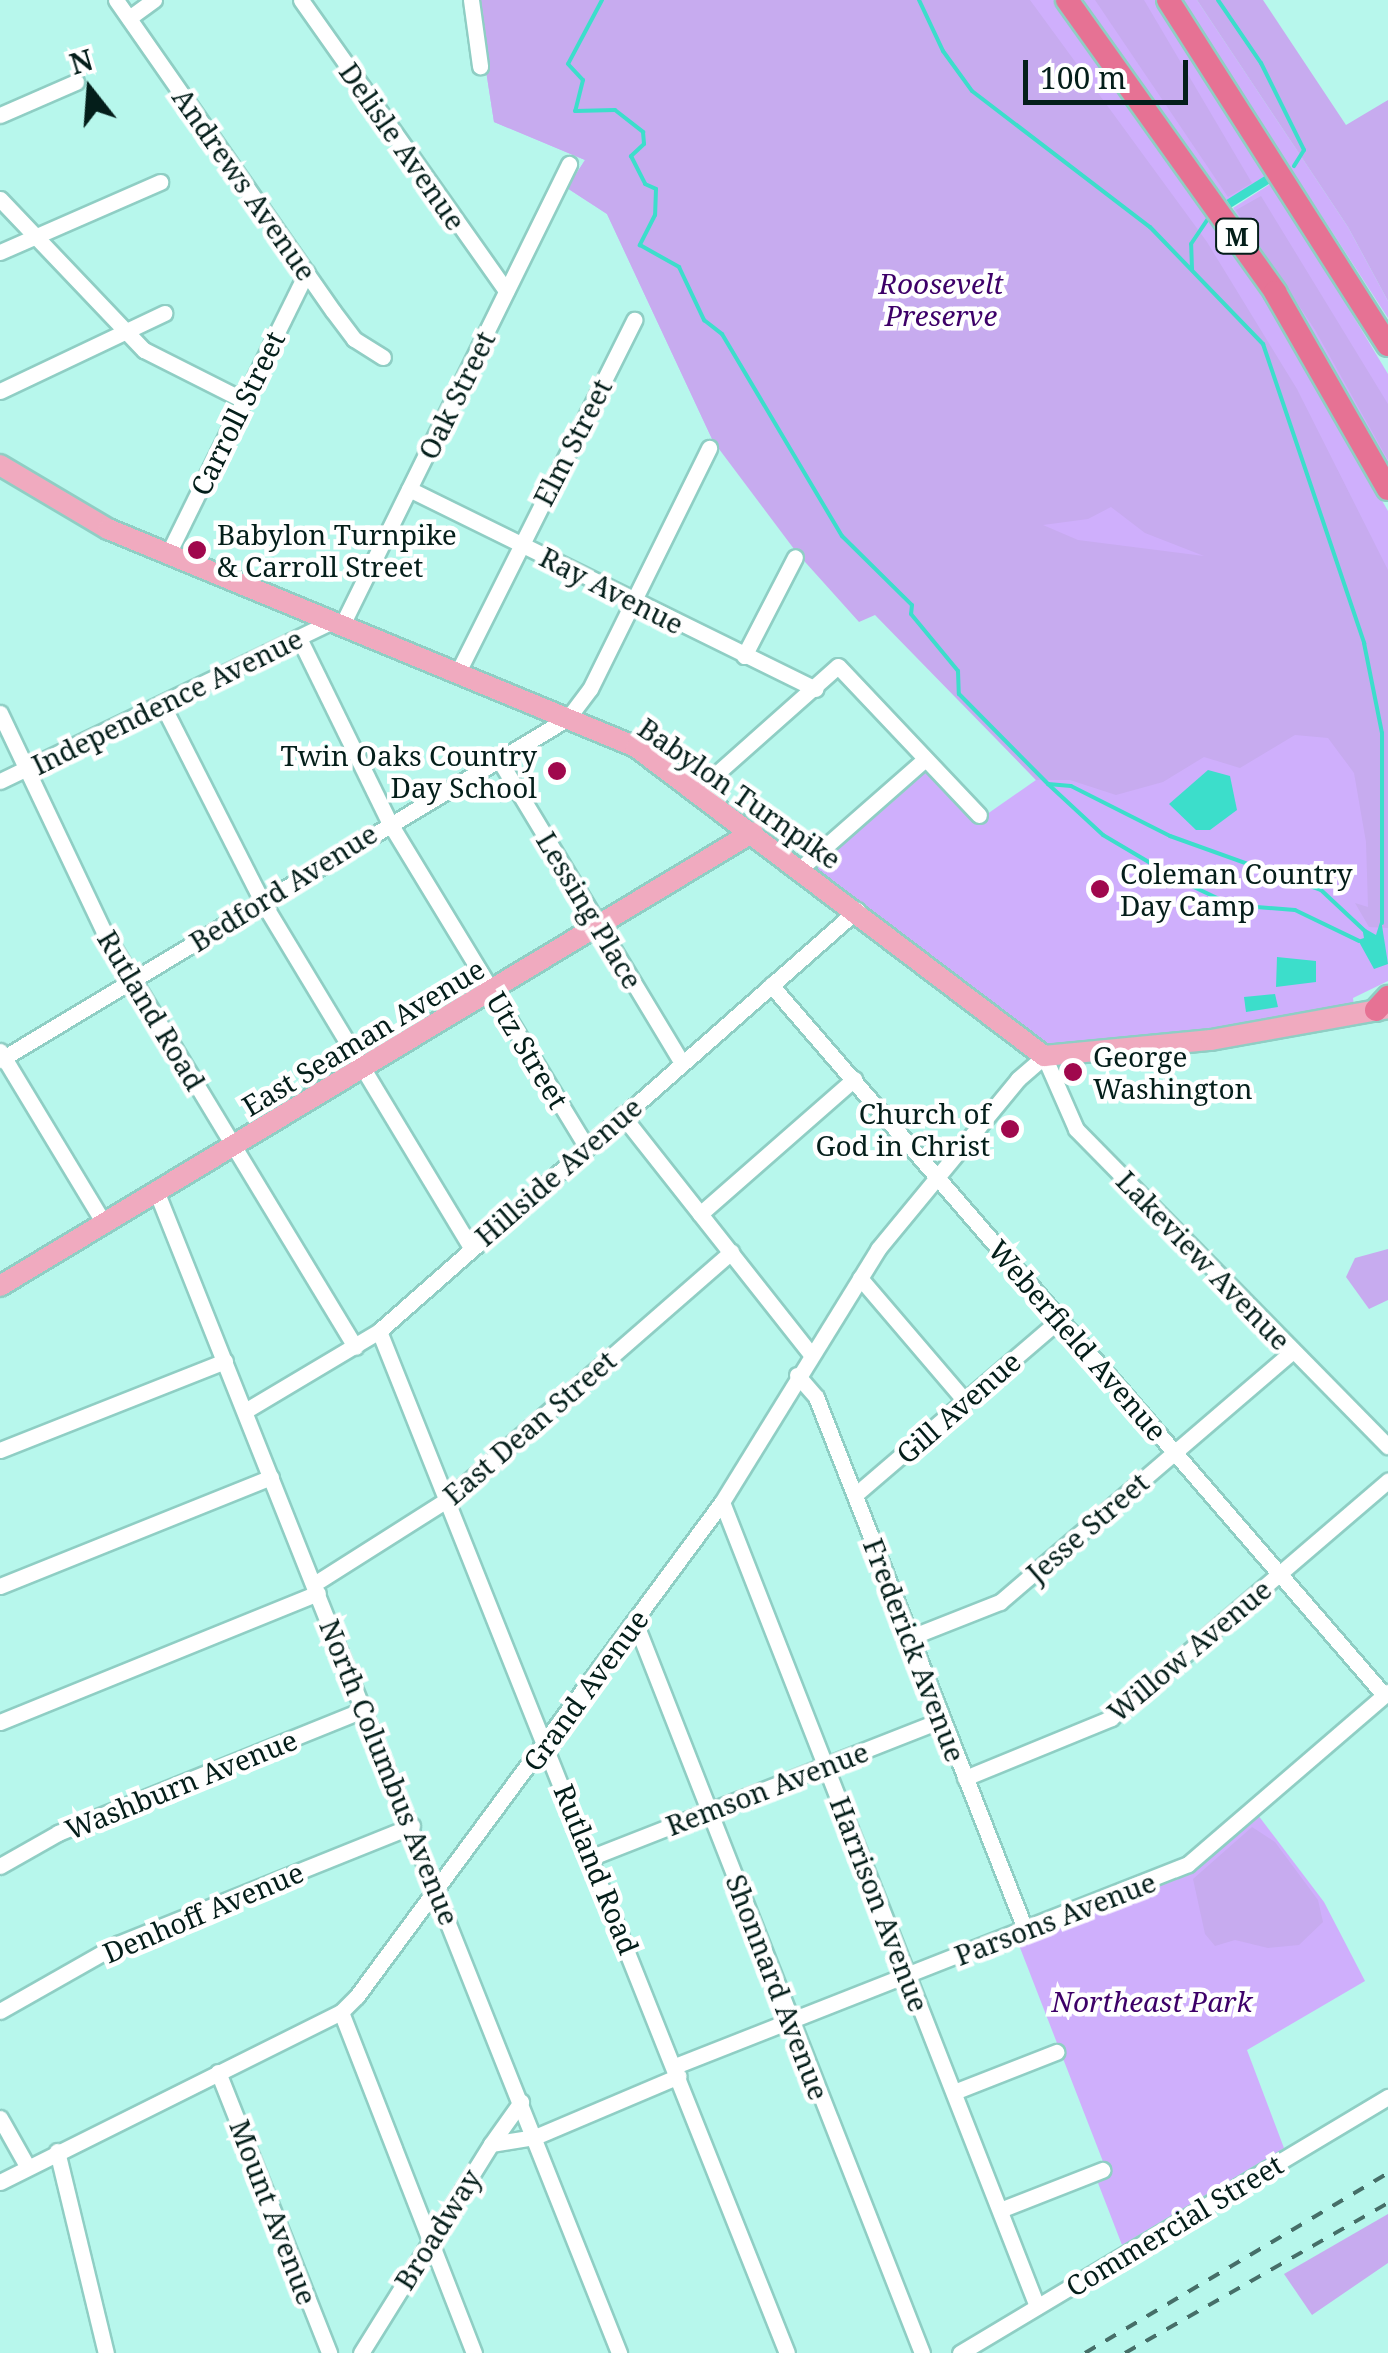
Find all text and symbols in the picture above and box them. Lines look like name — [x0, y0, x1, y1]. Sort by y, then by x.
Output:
north arrow — [40, 40, 140, 140]
text: N — [65, 40, 97, 83]
scale bar — [1028, 40, 1193, 102]
street label: Delisle Avenue — [333, 56, 473, 236]
text: 100 m — [1040, 57, 1126, 98]
street label: Andrews Avenue — [166, 81, 324, 287]
road number: M — [1214, 216, 1260, 256]
park label: Roosevelt Preserve — [878, 266, 1004, 332]
street label: Oak Street — [411, 325, 501, 465]
street label: Carroll Street — [183, 326, 291, 500]
street label: Elm Street — [526, 373, 618, 511]
place label: Babylon Turnpike & Carroll Street — [217, 517, 457, 583]
marker: Babylon Turnpike & Carroll Street — [186, 539, 208, 561]
street label: Ray Avenue — [535, 539, 689, 641]
street label: Independence Avenue — [26, 621, 308, 781]
street label: Babylon Turnpike — [632, 710, 848, 876]
place label: Twin Oaks Country Day School — [281, 738, 537, 804]
marker: Twin Oaks Country Day School — [546, 760, 568, 782]
street label: Bedford Avenue — [183, 816, 383, 958]
street label: Lessing Place — [530, 825, 650, 995]
place label: Coleman Country Day Camp — [1120, 856, 1353, 922]
marker: Coleman Country Day Camp — [1089, 878, 1111, 900]
street label: Rutland Road — [91, 924, 213, 1096]
street label: East Seaman Avenue — [236, 951, 490, 1123]
street label: Utz Street — [480, 986, 576, 1114]
place label: George Washington — [1093, 1039, 1253, 1105]
marker: George Washington — [1062, 1061, 1084, 1083]
street label: Hillside Avenue — [468, 1090, 648, 1252]
place label: Church of God in Christ — [815, 1096, 990, 1162]
marker: Church of God in Christ — [999, 1118, 1021, 1140]
street label: Lakeview Avenue — [1110, 1164, 1298, 1356]
street label: Weberfield Avenue — [982, 1233, 1174, 1447]
street label: East Dean Street — [436, 1343, 622, 1511]
street label: Gill Avenue — [889, 1344, 1027, 1470]
street label: Jesse Street — [1019, 1465, 1155, 1589]
street label: Frederick Avenue — [857, 1534, 973, 1766]
street label: Willow Avenue — [1100, 1572, 1278, 1728]
street label: Grand Avenue — [515, 1603, 655, 1777]
street label: North Columbus Avenue — [313, 1614, 467, 1930]
street label: Washburn Avenue — [60, 1722, 302, 1846]
street label: Remson Avenue — [661, 1734, 873, 1842]
street label: Rutland Road — [548, 1779, 646, 1959]
street label: Harrison Avenue — [824, 1792, 936, 2016]
street label: Denhoff Avenue — [98, 1855, 308, 1969]
street label: Parsons Avenue — [950, 1864, 1160, 1972]
street label: Shonnard Avenue — [720, 1870, 836, 2104]
park label: Northeast Park — [1052, 1984, 1252, 2018]
street label: Mount Avenue — [223, 2115, 325, 2309]
street label: Commercial Street — [1059, 2147, 1289, 2303]
street label: Broadway — [387, 2163, 487, 2295]

